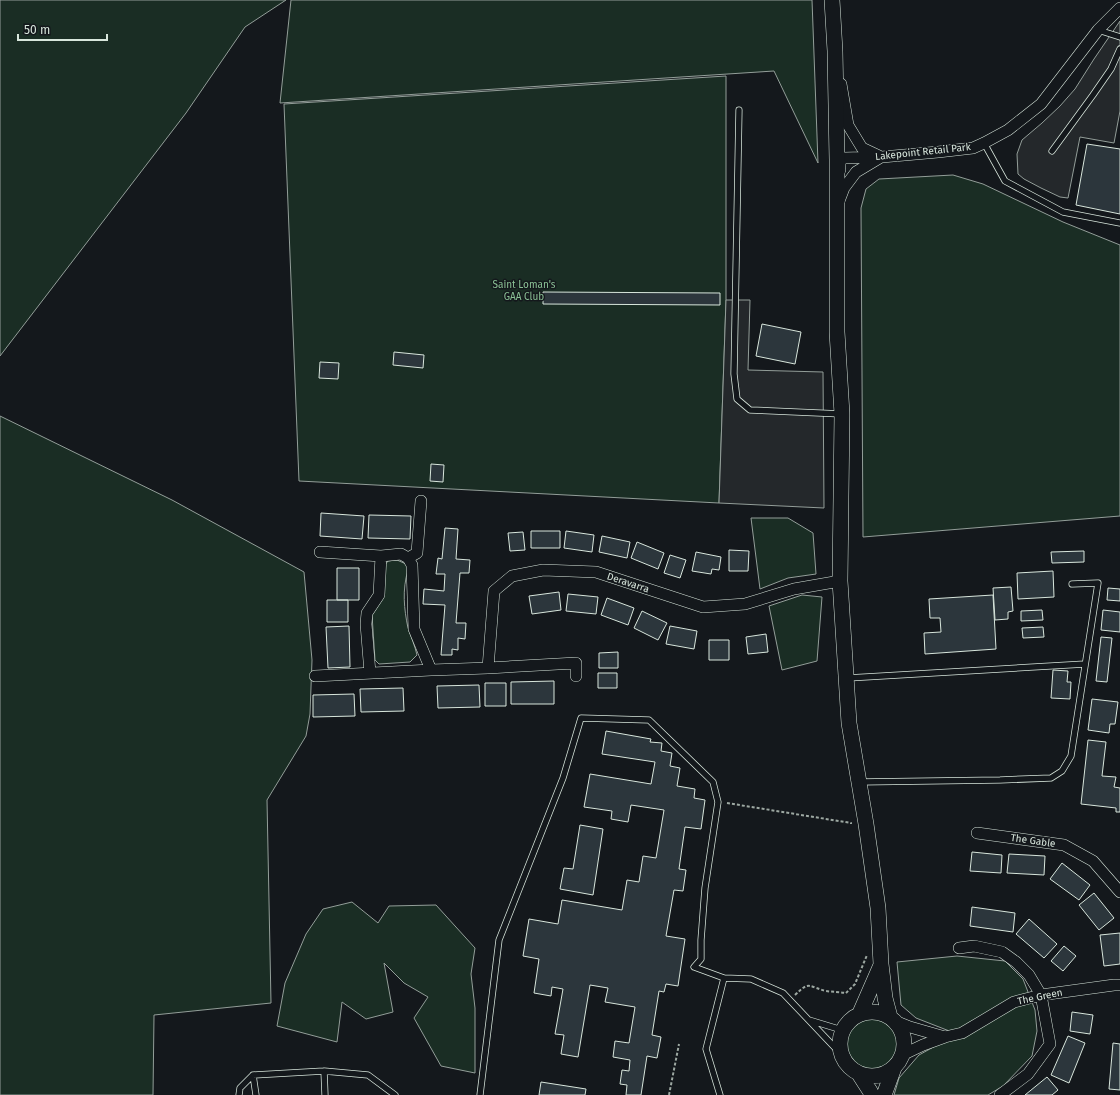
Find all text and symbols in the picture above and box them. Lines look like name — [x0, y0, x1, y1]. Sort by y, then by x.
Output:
scale bar — [18, 16, 107, 42]
text: 50 m — [24, 23, 50, 37]
street label: Lakepoint Retail Park — [875, 141, 972, 163]
park label: Saint Loman's GAA Club — [493, 279, 556, 303]
street label: Deravarra — [605, 571, 651, 595]
street label: The Gable — [1010, 832, 1056, 850]
street label: The Green — [1016, 986, 1064, 1008]

